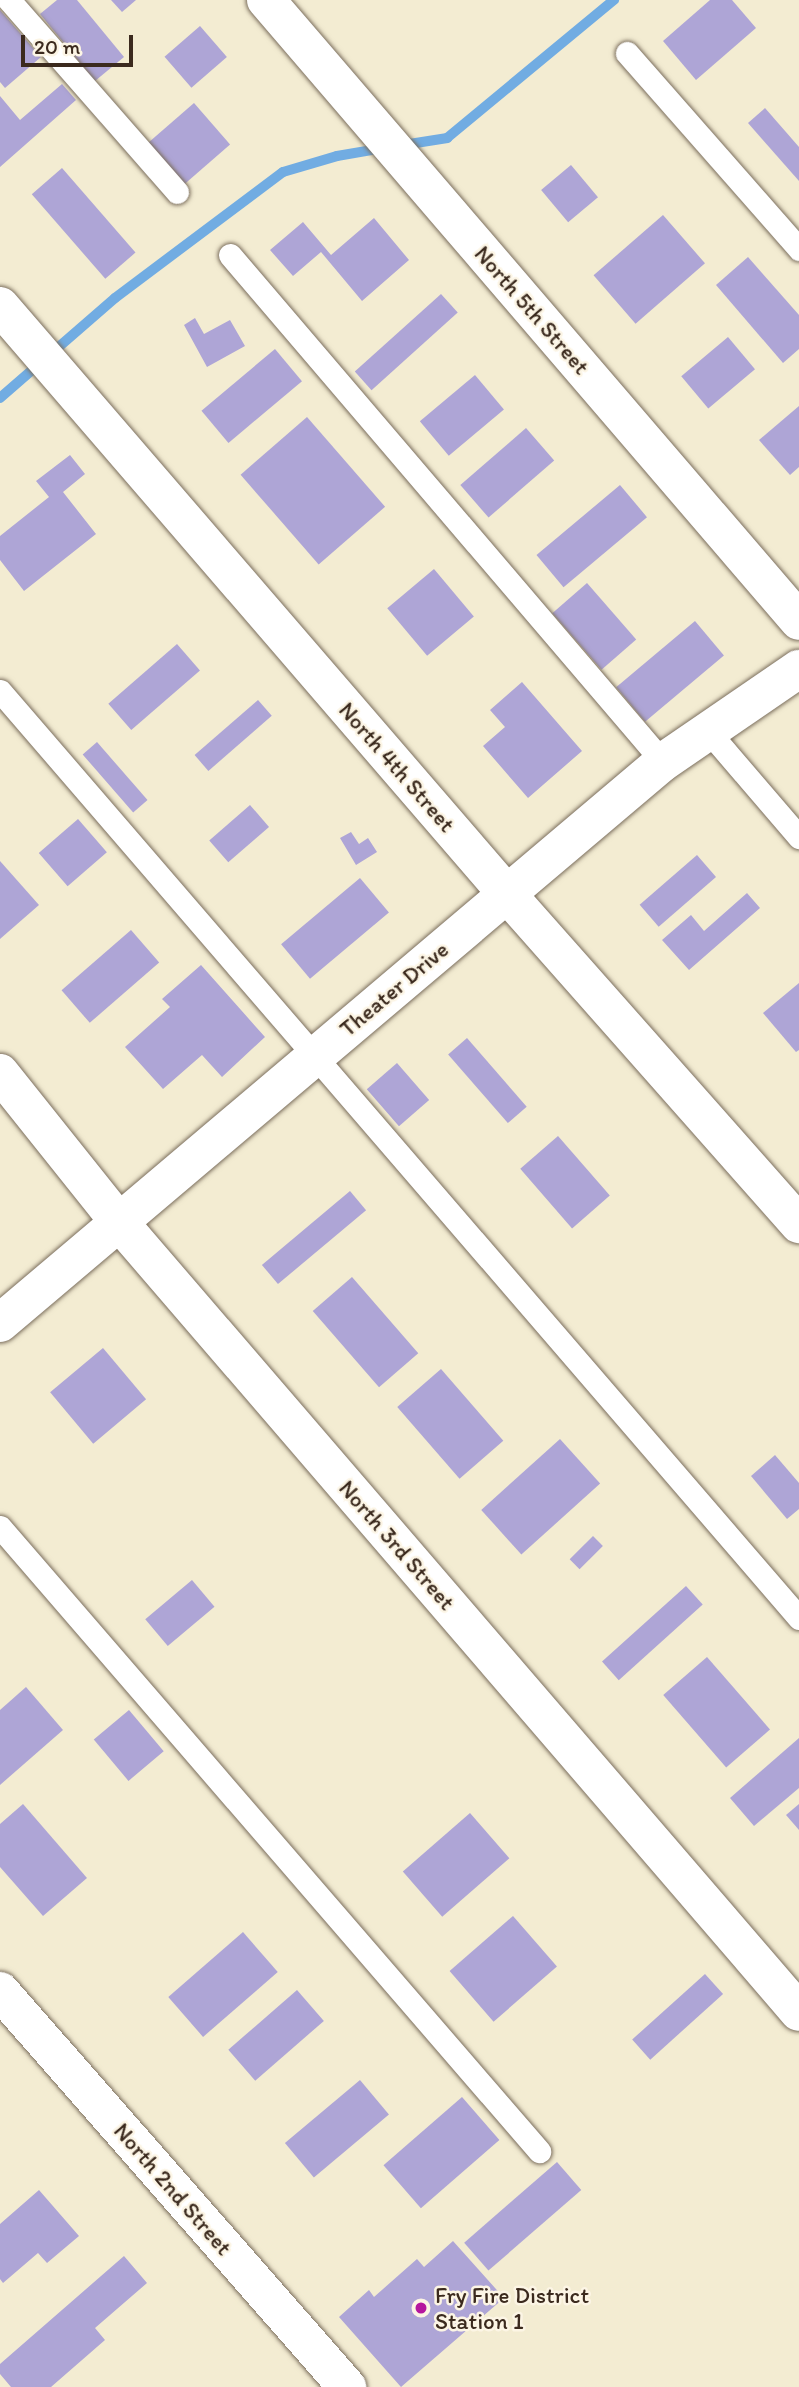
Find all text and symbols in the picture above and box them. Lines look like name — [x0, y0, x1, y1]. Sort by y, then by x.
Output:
scale bar — [24, 21, 136, 65]
text: 20 m — [34, 34, 80, 59]
street label: North 5th Street — [469, 240, 595, 380]
street label: North 4th Street — [333, 697, 461, 837]
street label: Theater Drive — [334, 936, 454, 1042]
street label: North 3rd Street — [333, 1475, 461, 1615]
street label: North 2nd Street — [108, 2117, 238, 2261]
place label: Fry Fire District Station 1 — [435, 2281, 589, 2335]
marker: Fry Fire District Station 1 — [413, 2300, 429, 2316]

